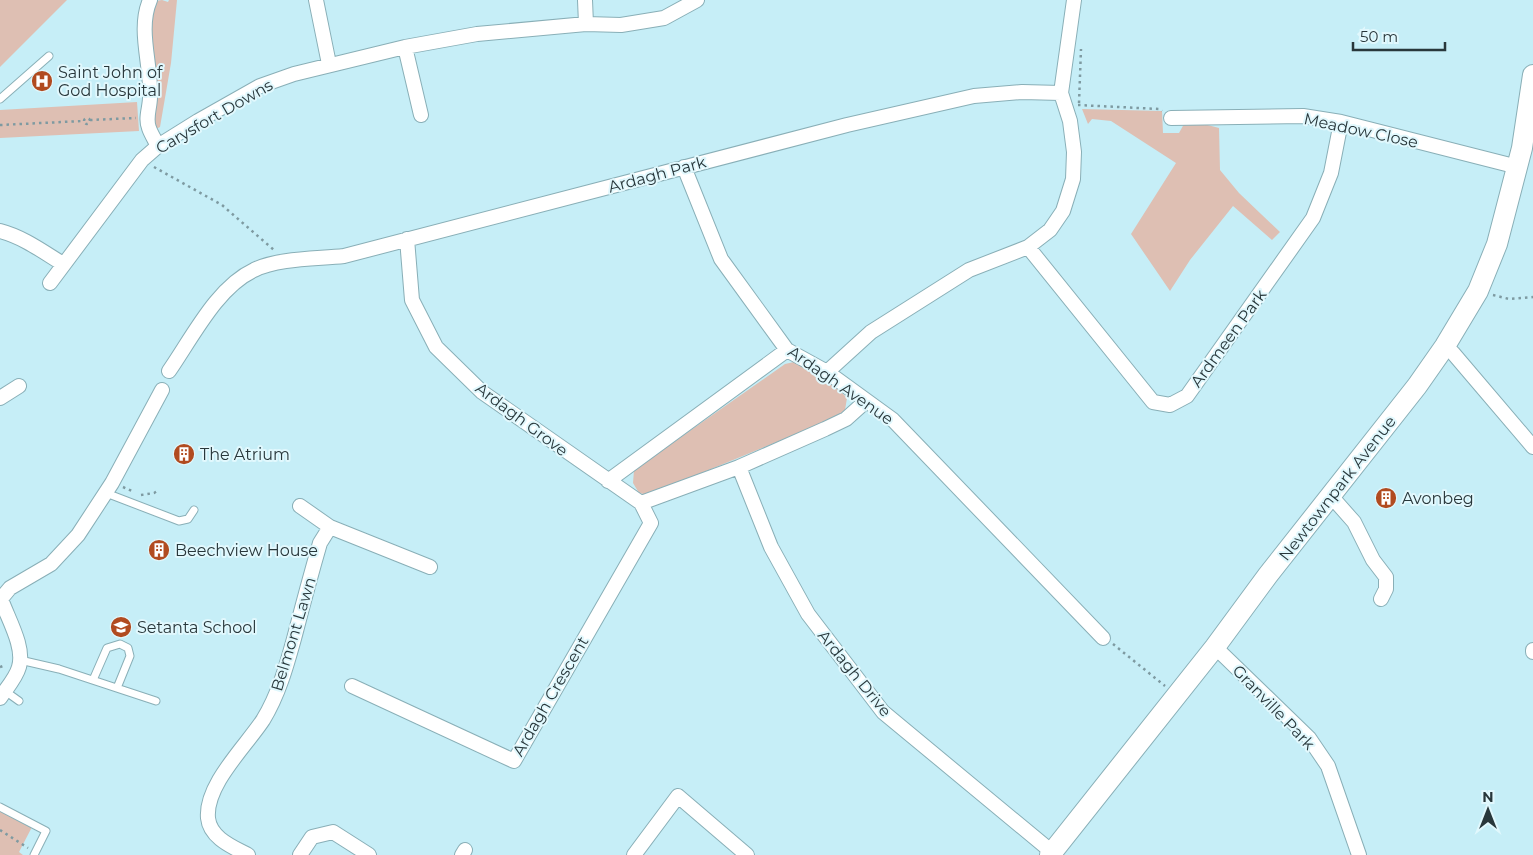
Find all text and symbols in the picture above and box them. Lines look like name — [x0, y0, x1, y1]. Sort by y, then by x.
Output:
scale bar — [1353, 20, 1446, 52]
text: 50 m — [1360, 27, 1398, 46]
place label: Saint John of God Hospital — [58, 63, 163, 100]
hospital icon: Saint John of God Hospital — [30, 69, 54, 93]
street label: Carysfort Downs — [152, 75, 276, 158]
street label: Meadow Close — [1302, 109, 1420, 152]
street label: Ardagh Park — [606, 152, 709, 197]
street label: Ardmeen Park — [1187, 285, 1271, 391]
street label: Ardagh Avenue — [784, 342, 897, 429]
street label: Ardagh Grove — [472, 379, 572, 460]
street label: Newtownpark Avenue — [1275, 412, 1400, 564]
building icon: The Atrium — [172, 442, 196, 466]
place label: The Atrium — [200, 445, 290, 464]
building icon: Avonbeg — [1374, 486, 1398, 510]
place label: Avonbeg — [1402, 489, 1474, 508]
building icon: Beechview House — [147, 538, 171, 562]
place label: Beechview House — [175, 541, 318, 560]
street label: Belmont Lawn — [267, 575, 320, 693]
school or university icon: Setanta School — [109, 615, 133, 639]
place label: Setanta School — [137, 618, 257, 637]
street label: Ardagh Drive — [814, 626, 895, 720]
street label: Ardagh Crescent — [509, 633, 593, 759]
street label: Granville Park — [1229, 661, 1319, 754]
north arrow — [1463, 785, 1513, 835]
text: N — [1482, 788, 1494, 806]

